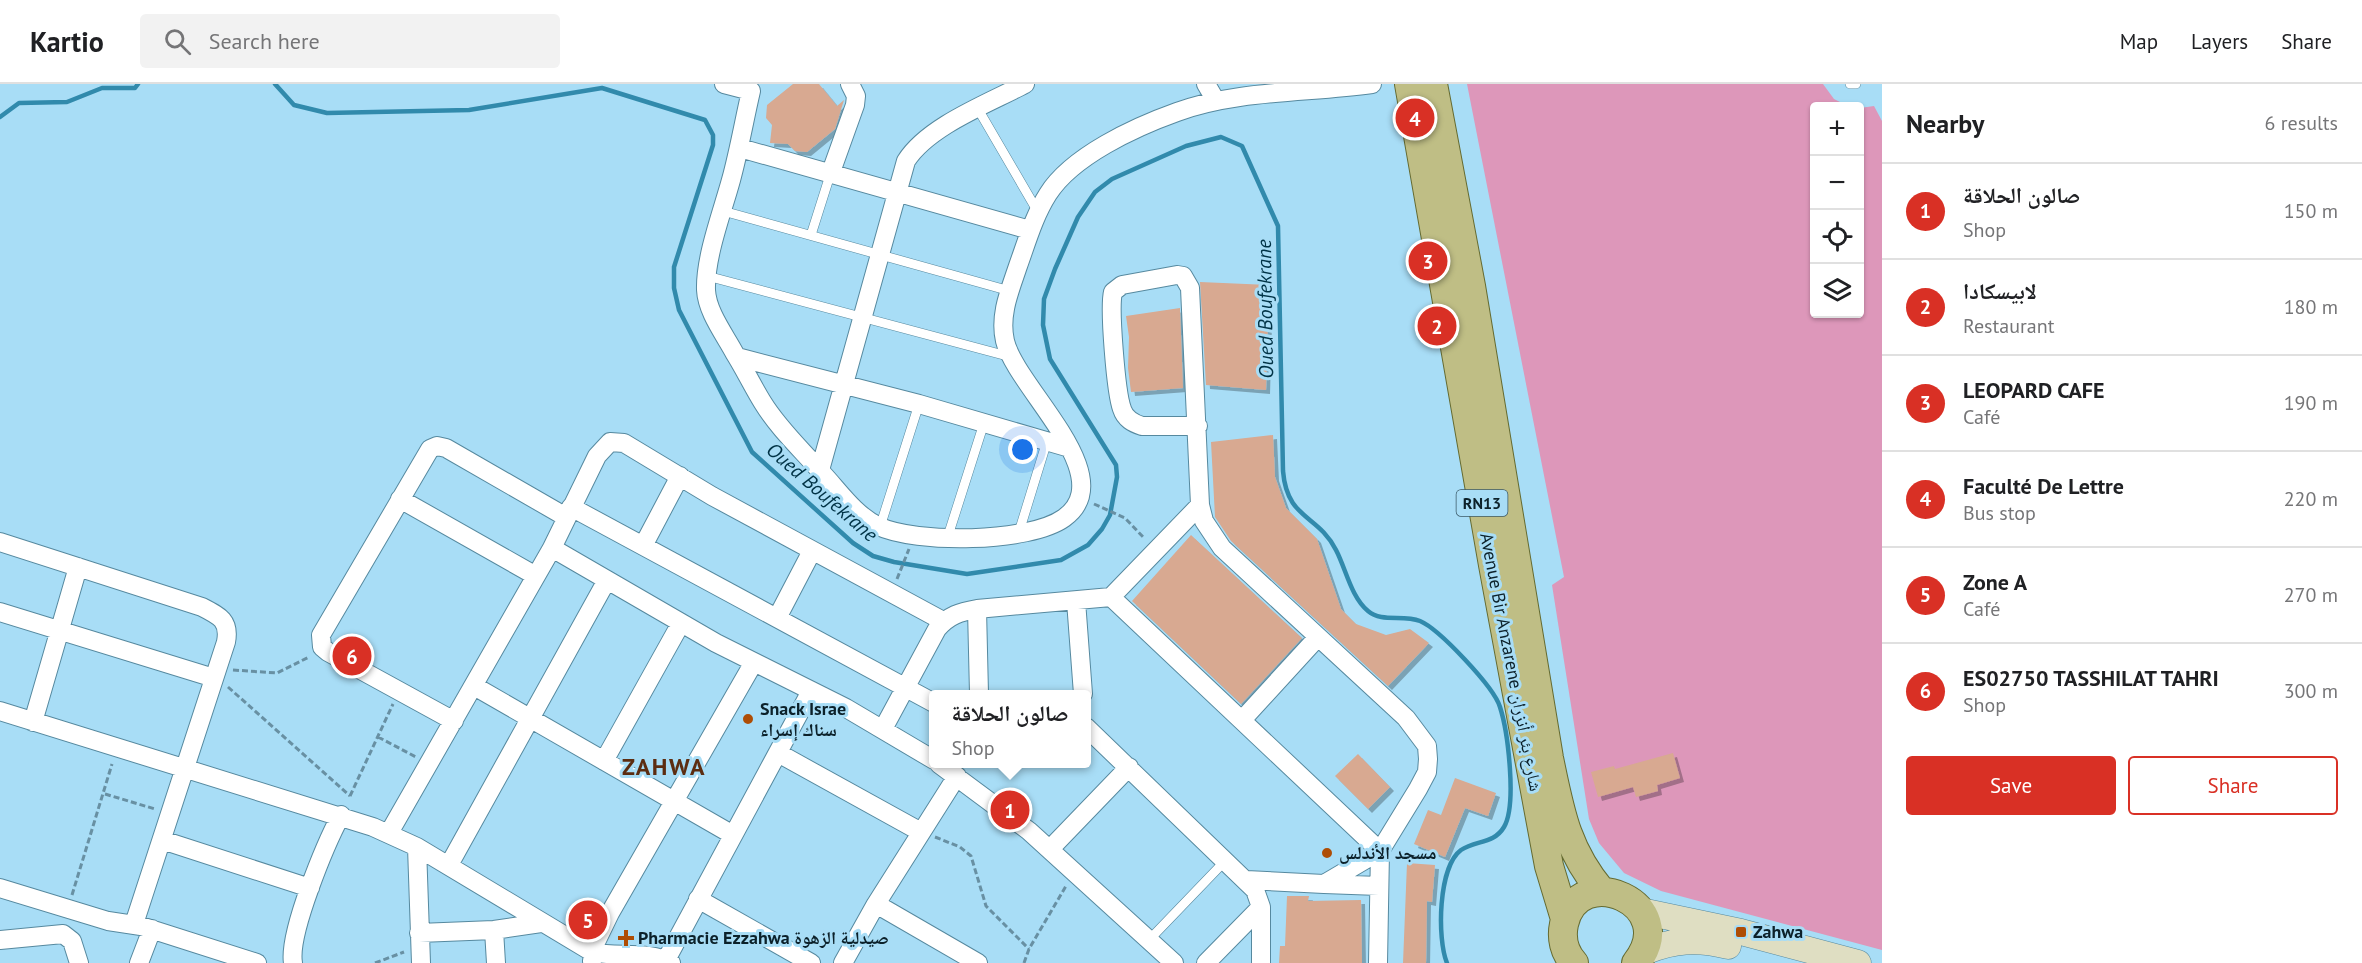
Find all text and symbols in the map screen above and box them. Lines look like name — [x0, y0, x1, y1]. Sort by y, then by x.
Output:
search box — [140, 14, 560, 68]
text: Kartio — [30, 23, 104, 60]
icon: search — [161, 25, 194, 58]
text: Search here — [209, 27, 320, 55]
text: Map — [2120, 28, 2158, 55]
text: Layers — [2191, 28, 2248, 55]
text: Share — [2281, 28, 2332, 55]
pin: 4 — [1396, 96, 1434, 141]
map controls — [1810, 102, 1864, 318]
button: + — [1810, 102, 1864, 156]
text: Nearby — [1906, 107, 1984, 140]
text: 6 results — [2265, 110, 2338, 136]
button: − — [1810, 156, 1864, 210]
text: صالون الحلاقة — [1963, 181, 2080, 209]
text: 1 — [1920, 198, 1931, 224]
text: 150 m — [2284, 198, 2338, 224]
button: locate — [1810, 210, 1864, 264]
text: Shop — [1963, 217, 2006, 243]
water label: Oued Boufekrane — [1251, 238, 1279, 379]
pin: 3 — [1408, 238, 1448, 284]
button: layers — [1810, 264, 1864, 318]
text: لابيسكادا — [1963, 277, 2037, 305]
text: 2 — [1920, 294, 1931, 320]
text: 180 m — [2284, 294, 2338, 320]
pin: 2 — [1418, 304, 1456, 348]
text: Restaurant — [1963, 313, 2054, 339]
text: LEOPARD CAFE — [1963, 376, 2105, 404]
text: 3 — [1920, 390, 1931, 416]
text: 190 m — [2284, 390, 2338, 416]
text: Café — [1963, 404, 2000, 430]
your location — [1008, 435, 1037, 464]
water label: Oued Boufekrane — [761, 437, 884, 548]
text: Faculté De Lettre — [1963, 472, 2124, 500]
text: 4 — [1920, 486, 1931, 512]
text: 220 m — [2284, 486, 2338, 512]
road number: RN13 — [1456, 490, 1508, 516]
text: Bus stop — [1963, 500, 2036, 526]
street label: Avenue Bir Anzarene شارع بئر أنزران — [1475, 531, 1548, 793]
text: Zone A — [1963, 568, 2027, 596]
text: 5 — [1920, 582, 1931, 608]
text: 270 m — [2284, 582, 2338, 608]
text: Café — [1963, 596, 2000, 622]
pin: 6 — [332, 634, 372, 678]
text: ES02750 TASSHILAT TAHRI — [1963, 664, 2219, 692]
text: 6 — [1920, 678, 1931, 704]
text: 300 m — [2284, 678, 2338, 704]
popup — [929, 690, 1091, 768]
text: Shop — [1963, 692, 2006, 718]
place label: Snack Israe سناك إسراء — [760, 697, 846, 741]
text: صالون الحلاقة — [951, 699, 1069, 727]
marker: Snack Israe سناك إسراء — [741, 712, 755, 726]
text: Shop — [951, 735, 995, 761]
district label: ZAHWA — [622, 751, 706, 782]
button: Save — [1906, 756, 2116, 815]
button: Share — [2128, 756, 2338, 815]
pin: 1 — [990, 788, 1030, 832]
place label: مسجد الأندلس — [1339, 841, 1436, 864]
marker: مسجد الأندلس — [1320, 846, 1334, 860]
pin: 5 — [568, 898, 608, 942]
place label: Zahwa — [1753, 920, 1803, 943]
marker: Zahwa — [1734, 925, 1748, 939]
place label: Pharmacie Ezzahwa صيدلية الزهوة — [638, 926, 889, 949]
marker: Pharmacie Ezzahwa صيدلية الزهوة — [619, 931, 633, 945]

